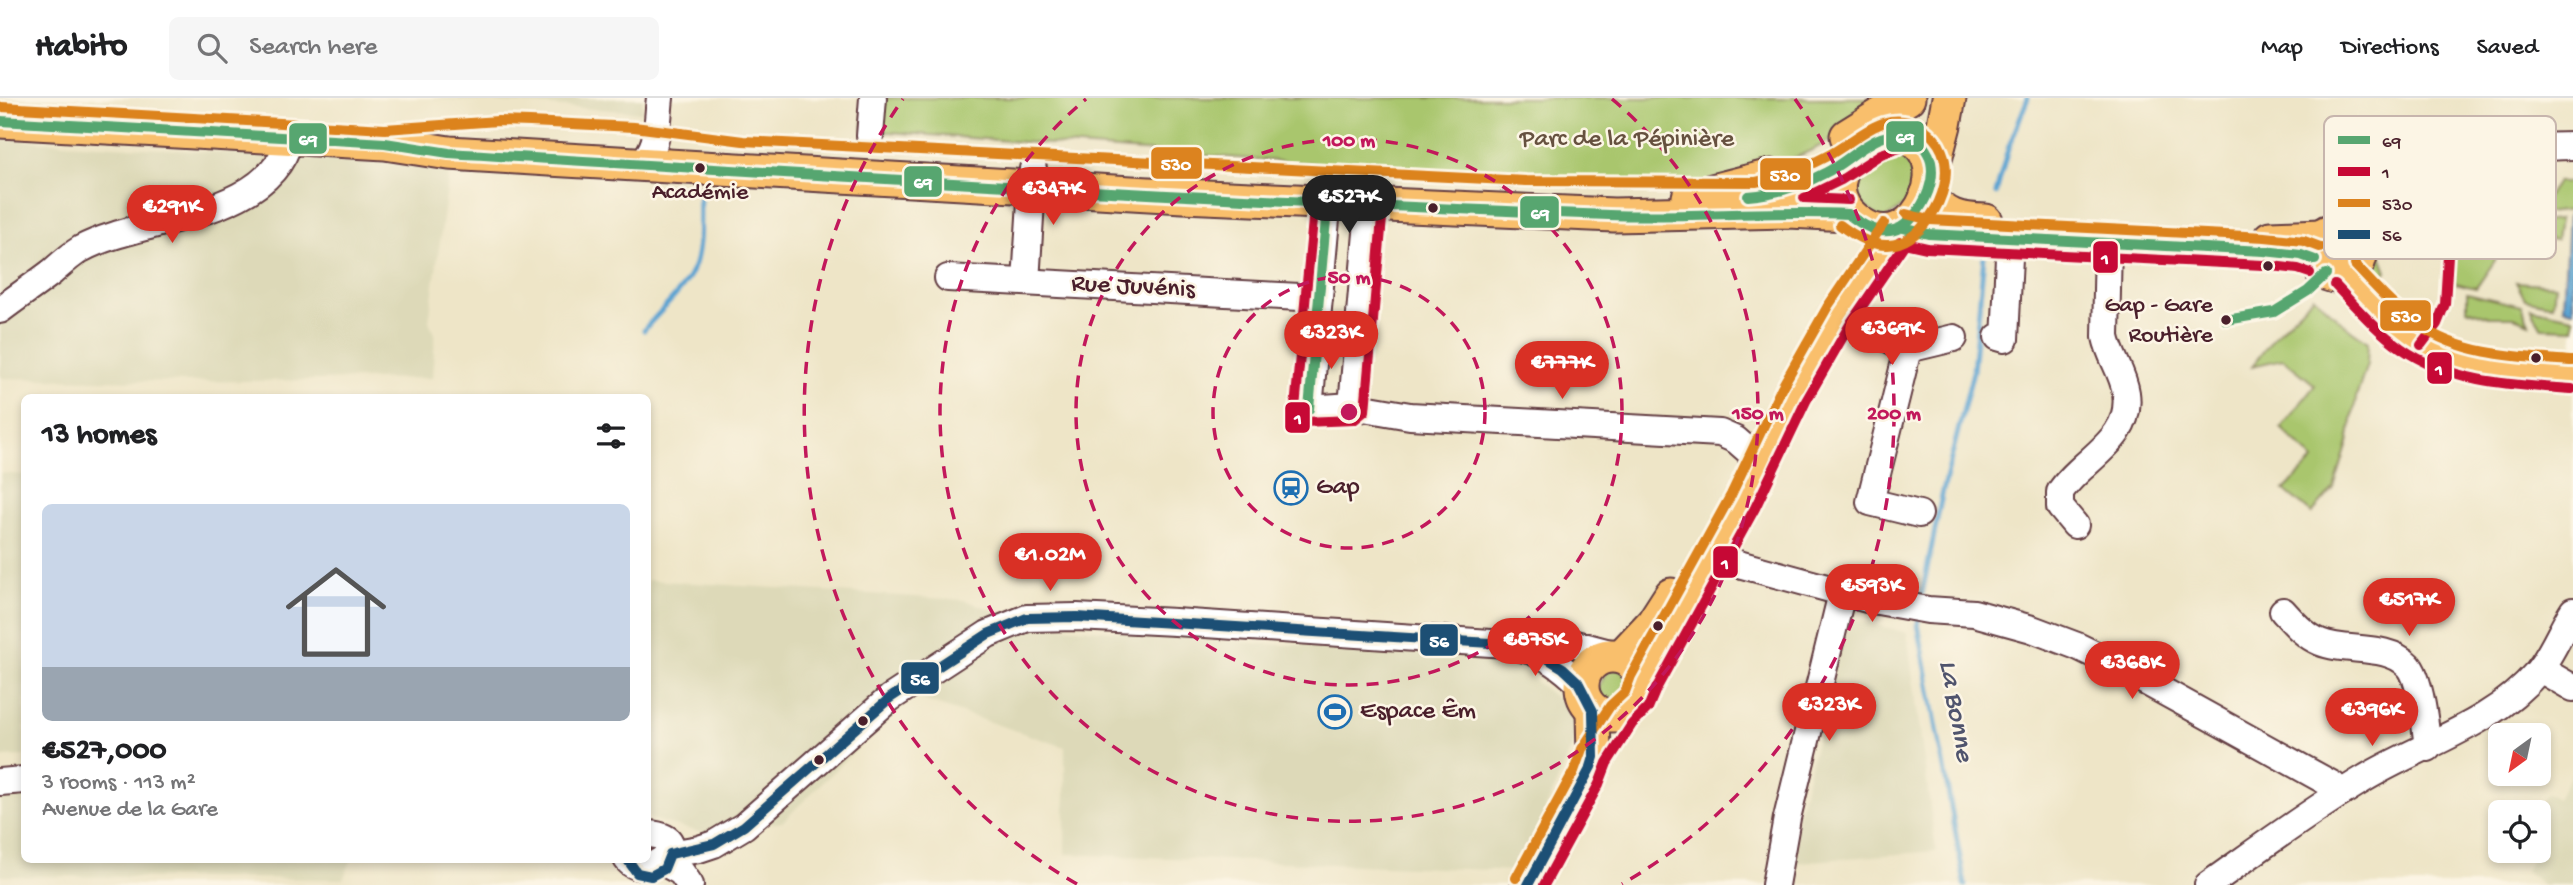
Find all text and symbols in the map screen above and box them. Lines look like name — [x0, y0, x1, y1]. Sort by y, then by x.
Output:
search box — [169, 17, 659, 80]
text: Habito — [35, 29, 127, 67]
icon: search — [193, 29, 231, 67]
text: Search here — [249, 33, 377, 64]
text: Map — [2261, 34, 2303, 63]
text: Directions — [2341, 34, 2439, 63]
text: Saved — [2477, 34, 2538, 63]
legend — [2324, 116, 2556, 259]
line badge: 69 — [1885, 120, 1925, 153]
line badge: 69 — [288, 122, 328, 155]
park label: Parc de la Pépinière — [1519, 125, 1735, 156]
text: 69 — [1895, 128, 1915, 151]
text: 69 — [298, 130, 318, 153]
text: 100 m — [1322, 130, 1375, 155]
text: 69 — [2382, 132, 2402, 155]
line badge: 530 — [1150, 146, 1203, 180]
text: 530 — [1161, 155, 1192, 178]
line badge: 530 — [1759, 157, 1812, 191]
marker: Académie — [693, 161, 707, 175]
text: 1 — [2381, 163, 2390, 186]
line badge: 69 — [903, 165, 943, 198]
text: 530 — [1770, 166, 1801, 189]
pin: €347K — [1004, 167, 1102, 227]
text: 69 — [913, 173, 933, 196]
text: €347K — [1022, 176, 1084, 203]
pin: €527K — [1300, 176, 1398, 235]
place label: Académie — [652, 179, 749, 208]
text: €527K — [1318, 184, 1380, 211]
pin: €291K — [123, 186, 221, 245]
text: €291K — [143, 194, 201, 221]
line badge: 69 — [1519, 195, 1560, 229]
text: 530 — [2382, 195, 2413, 218]
unlabelled marker — [1426, 201, 1440, 215]
text: 69 — [1530, 204, 1550, 227]
text: 56 — [2382, 226, 2402, 249]
line badge: 1 — [2092, 240, 2119, 274]
text: 1 — [2100, 249, 2109, 272]
unlabelled marker — [2261, 259, 2275, 273]
text: 50 m — [1328, 267, 1371, 292]
street label: Rue Juvénis — [1070, 269, 1197, 307]
place label: Gap - Gare Routière — [2104, 292, 2214, 351]
line badge: 530 — [2379, 299, 2432, 332]
text: 530 — [2391, 307, 2422, 330]
pin: €369K — [1843, 308, 1941, 367]
pin: €323K — [1282, 312, 1380, 371]
marker: Gap - Gare Routière — [2219, 313, 2233, 327]
text: €369K — [1861, 316, 1923, 343]
text: €323K — [1300, 320, 1362, 347]
pin: €777K — [1513, 342, 1611, 401]
text: €777K — [1531, 350, 1593, 377]
line badge: 1 — [2426, 351, 2453, 385]
unlabelled marker — [2529, 351, 2543, 365]
text: 1 — [2434, 360, 2443, 383]
centre of rings — [1337, 400, 1361, 424]
line badge: 1 — [1284, 401, 1311, 434]
text: 150 m — [1731, 403, 1784, 428]
text: 200 m — [1867, 403, 1921, 428]
text: 1 — [1293, 409, 1302, 432]
icon: filters — [592, 417, 630, 455]
text: 13 homes — [42, 419, 156, 454]
station icon: Gap — [1272, 469, 1310, 507]
place label: Gap — [1316, 473, 1360, 504]
pin: €1.02M — [993, 533, 1107, 593]
text: €1.02M — [1015, 542, 1085, 569]
line badge: 1 — [1712, 545, 1739, 579]
icon: home — [273, 549, 399, 675]
text: 1 — [1720, 554, 1729, 577]
pin: €593K — [1823, 564, 1921, 624]
text: €593K — [1841, 573, 1903, 600]
pin: €517K — [2360, 578, 2458, 638]
text: €517K — [2379, 587, 2439, 614]
pin: €875K — [1486, 618, 1584, 678]
unlabelled marker — [1651, 619, 1665, 633]
line badge: 56 — [1419, 623, 1459, 657]
text: €875K — [1503, 627, 1567, 654]
text: 56 — [1429, 632, 1449, 655]
pin: €368K — [2083, 642, 2181, 701]
text: €368K — [2101, 650, 2163, 677]
water label: La Bonne — [1930, 658, 1980, 766]
line badge: 56 — [900, 661, 940, 695]
text: 56 — [910, 670, 930, 693]
pin: €323K — [1780, 684, 1878, 743]
pin: €396K — [2323, 688, 2421, 748]
text: €323K — [1798, 692, 1860, 719]
sports icon: Espace Êm — [1316, 693, 1354, 731]
place label: Espace Êm — [1360, 697, 1476, 728]
text: €396K — [2341, 697, 2403, 724]
unlabelled marker — [856, 714, 870, 728]
north arrow — [2488, 723, 2552, 786]
map controls — [2488, 723, 2551, 863]
text: €527,000 — [42, 735, 166, 770]
unlabelled marker — [812, 753, 826, 767]
text: 3 rooms · 113 m² — [42, 770, 196, 797]
text: Avenue de la Gare — [42, 797, 218, 824]
button: locate — [2488, 800, 2551, 863]

